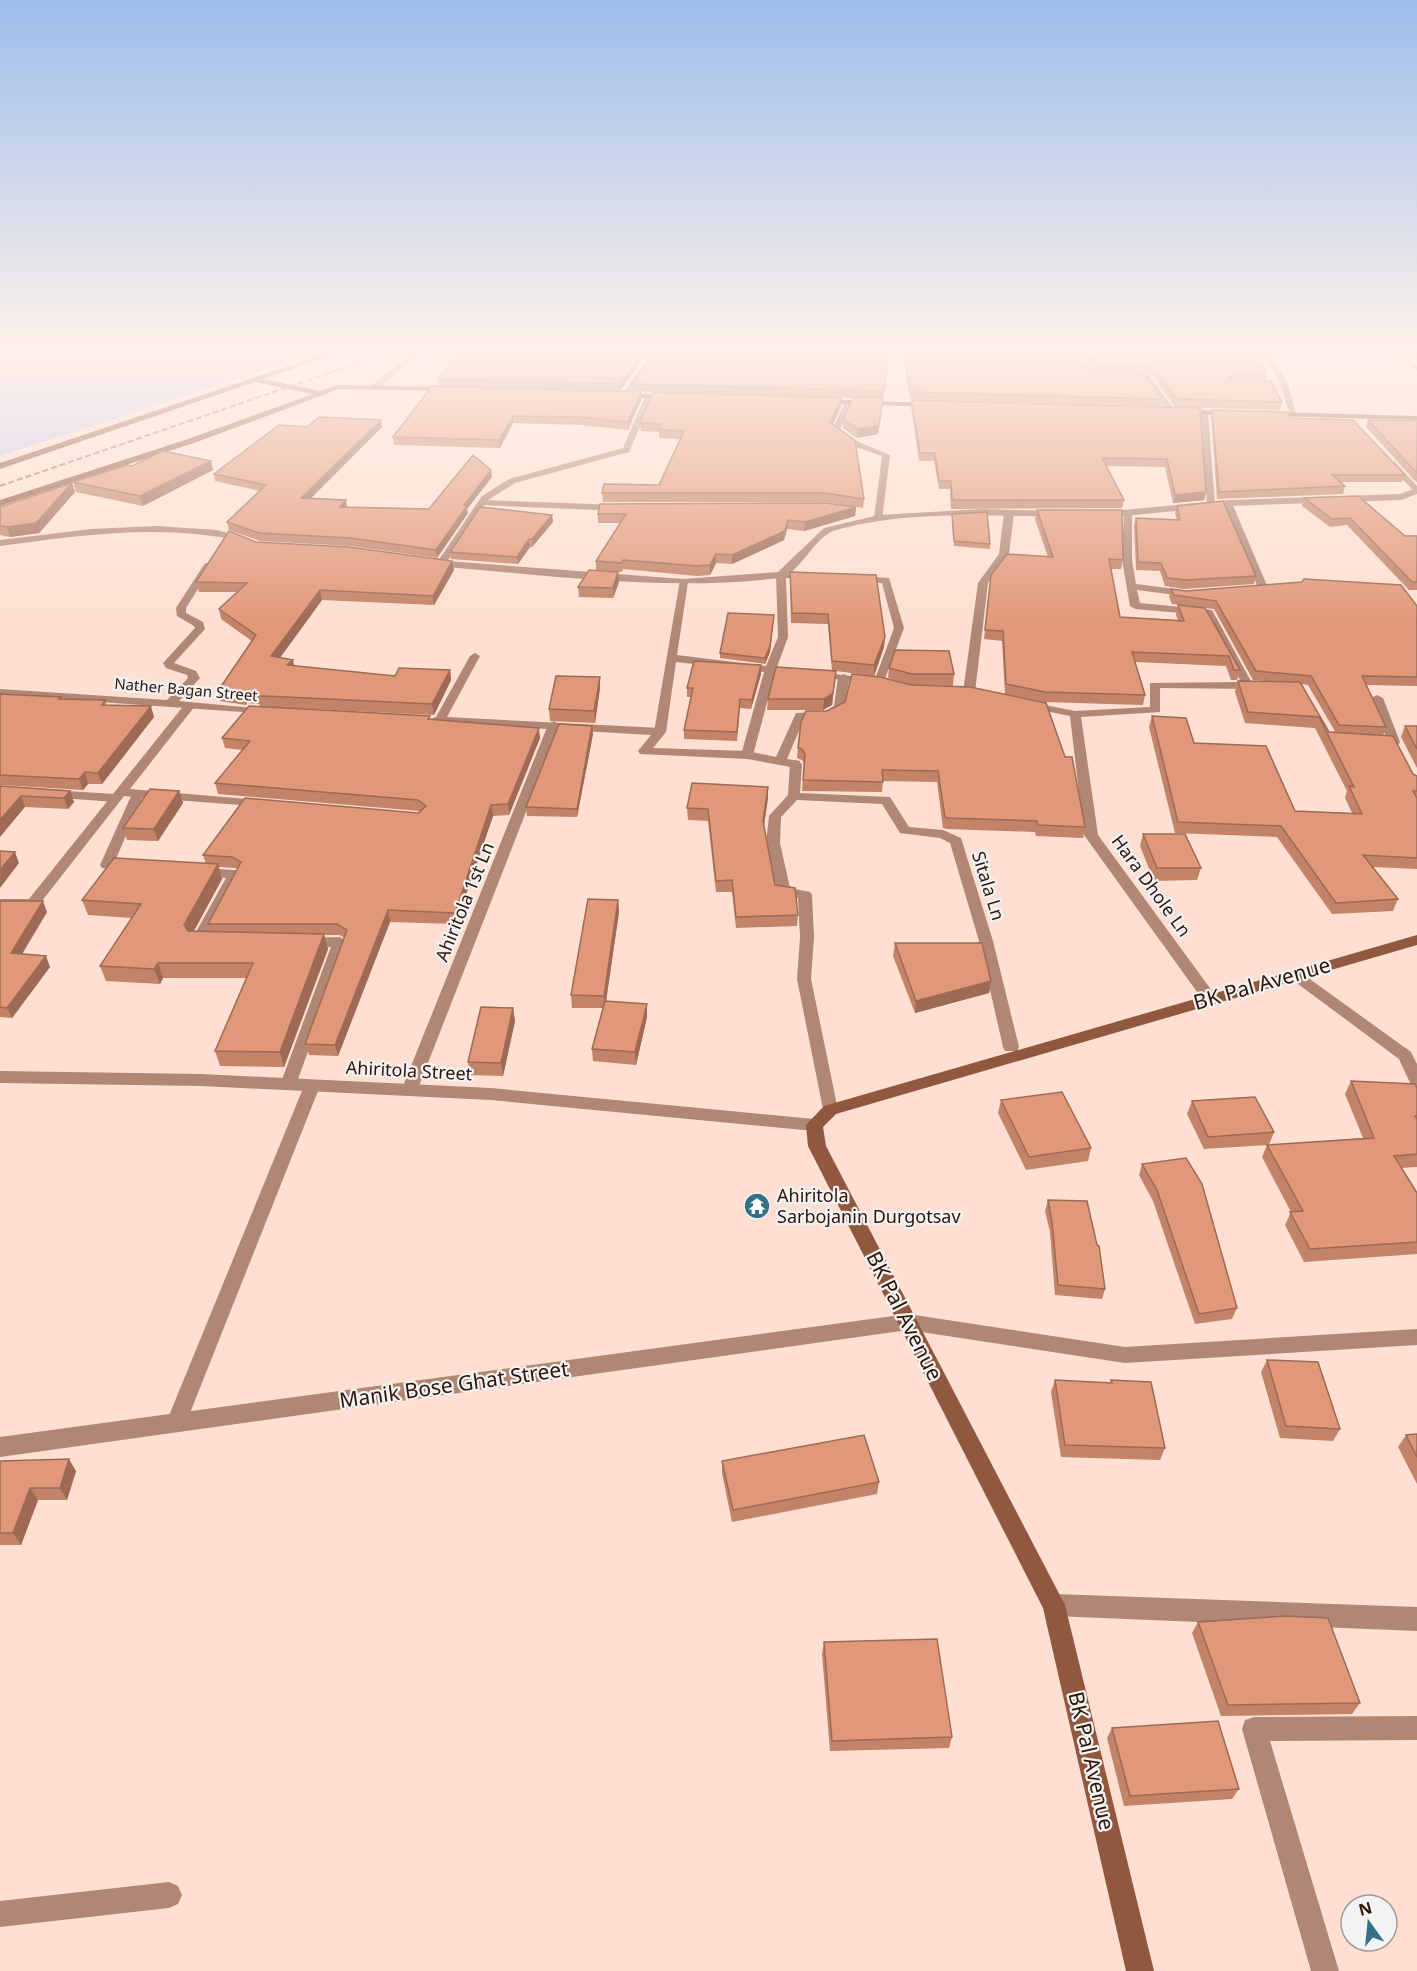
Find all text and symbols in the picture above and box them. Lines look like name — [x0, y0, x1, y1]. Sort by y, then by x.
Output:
street label: Nather Bagan Street — [114, 673, 259, 705]
street label: Hara Dhole Ln — [1107, 830, 1197, 941]
street label: Ahiritola 1st Ln — [429, 838, 499, 965]
street label: Sitala Ln — [967, 848, 1011, 923]
street label: BK Pal Avenue — [1190, 950, 1333, 1016]
street label: Ahiritola Street — [345, 1055, 473, 1085]
place label: Ahiritola Sarbojanin Durgotsav — [777, 1183, 961, 1228]
temple icon: Ahiritola Sarbojanin Durgotsav — [742, 1191, 772, 1221]
street label: BK Pal Avenue — [860, 1246, 949, 1385]
street label: Manik Bose Ghat Street — [337, 1354, 571, 1414]
street label: BK Pal Avenue — [1062, 1689, 1121, 1833]
north arrow — [1339, 1893, 1399, 1953]
text: N — [1356, 1896, 1374, 1921]

